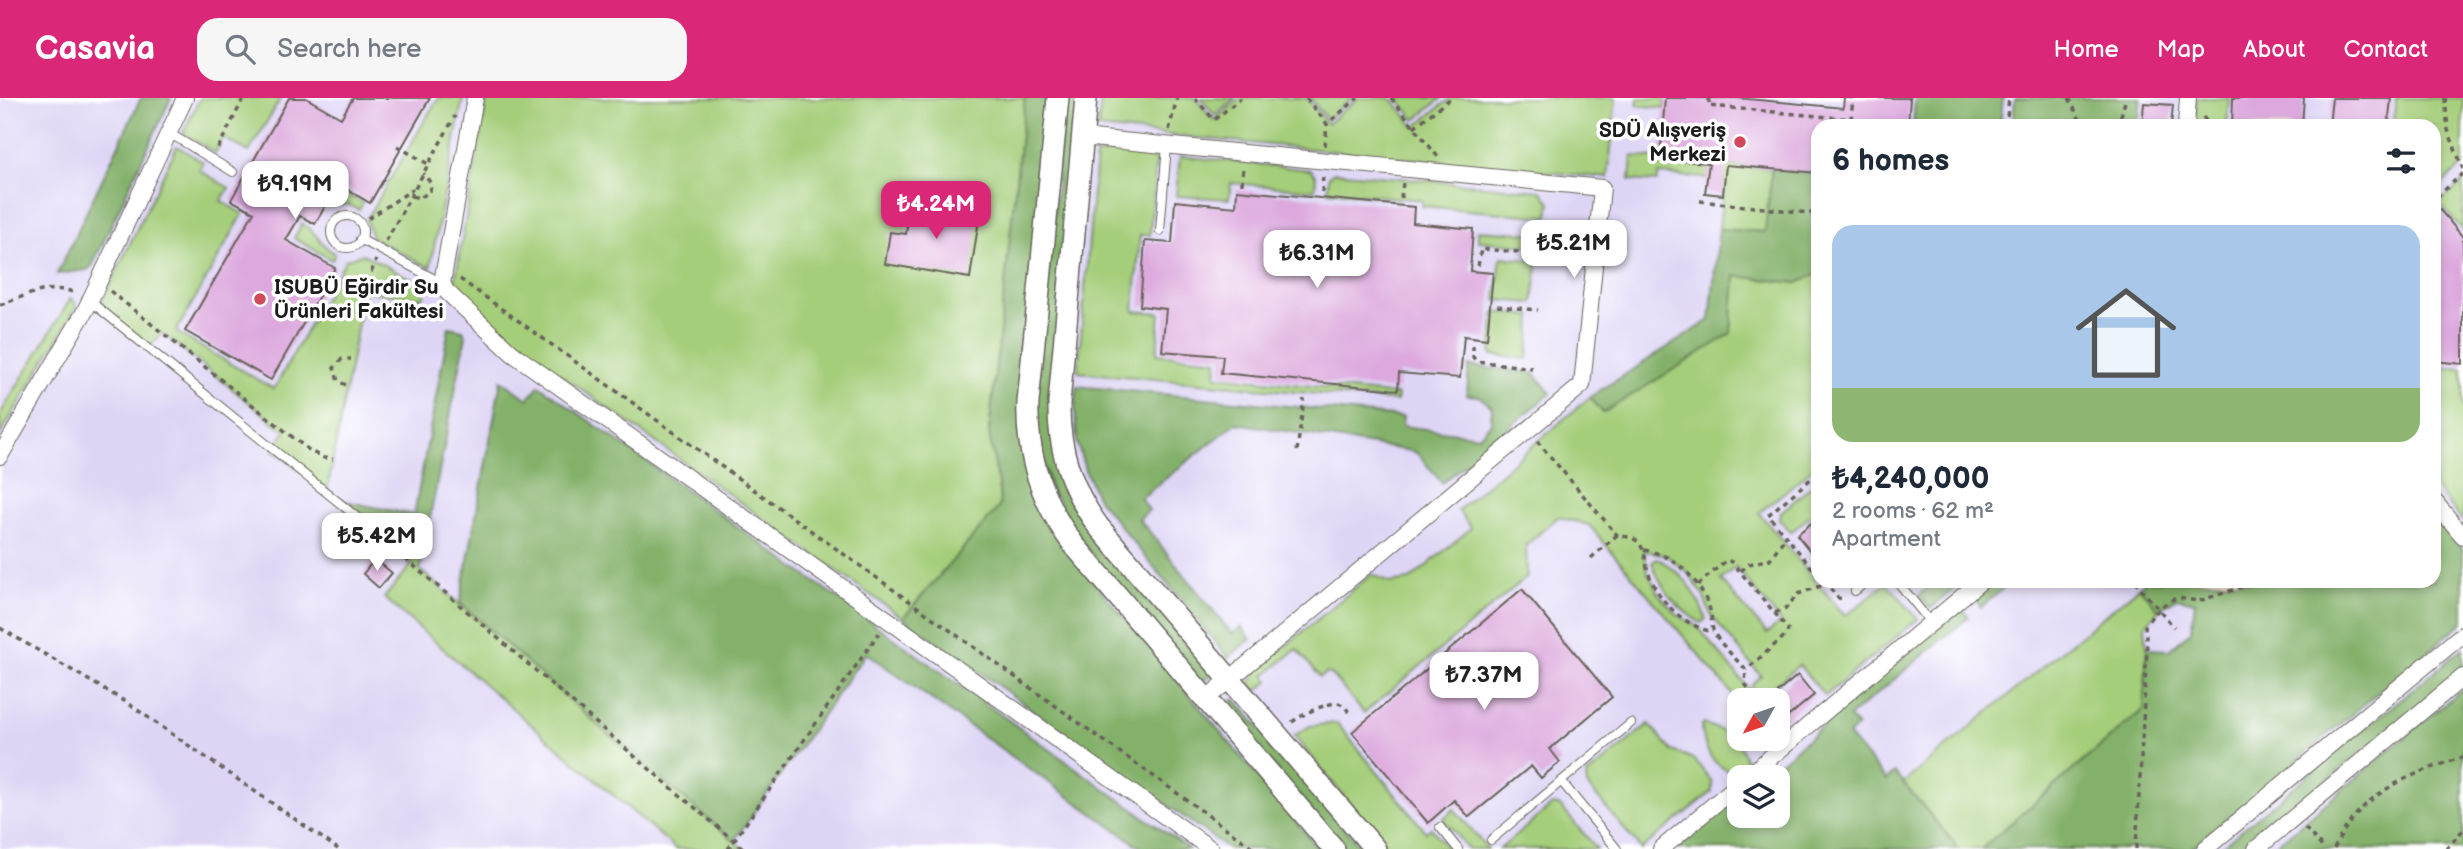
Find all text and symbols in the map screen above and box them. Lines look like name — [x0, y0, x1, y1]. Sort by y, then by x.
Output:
search box — [197, 18, 687, 81]
text: Casavia — [35, 29, 155, 69]
icon: search — [221, 30, 259, 68]
text: Search here — [277, 34, 421, 65]
text: Home — [2054, 35, 2119, 64]
text: Map — [2157, 35, 2205, 64]
text: About — [2243, 35, 2305, 64]
text: Contact — [2343, 35, 2428, 64]
place label: SDÜ Alışveriş Merkezi — [1599, 118, 1726, 167]
marker: SDÜ Alışveriş Merkezi — [1732, 134, 1748, 150]
icon: filters — [2382, 142, 2420, 180]
text: 6 homes — [1832, 143, 1949, 179]
pin: ₺9.19M — [238, 162, 352, 221]
text: ₺9.19M — [258, 170, 332, 198]
pin: ₺4.24M — [879, 181, 993, 241]
text: ₺4.24M — [897, 190, 975, 218]
pin: ₺5.21M — [1517, 220, 1631, 280]
text: ₺5.21M — [1537, 229, 1611, 257]
pin: ₺6.31M — [1260, 230, 1374, 290]
text: ₺6.31M — [1279, 239, 1355, 267]
icon: home — [2063, 270, 2189, 396]
place label: ISUBÜ Eğirdir Su Ürünleri Fakültesi — [274, 275, 444, 324]
marker: ISUBÜ Eğirdir Su Ürünleri Fakültesi — [252, 291, 268, 307]
text: ₺4,240,000 — [1832, 461, 1989, 497]
text: 2 rooms · 62 m² — [1832, 497, 1994, 525]
pin: ₺5.42M — [320, 514, 434, 573]
text: ₺5.42M — [338, 522, 416, 550]
text: Apartment — [1832, 525, 1941, 553]
pin: ₺7.37M — [1427, 652, 1541, 712]
text: ₺7.37M — [1446, 661, 1522, 689]
north arrow — [1727, 688, 1790, 751]
map controls — [1727, 688, 1790, 828]
button: layers — [1727, 765, 1790, 828]

